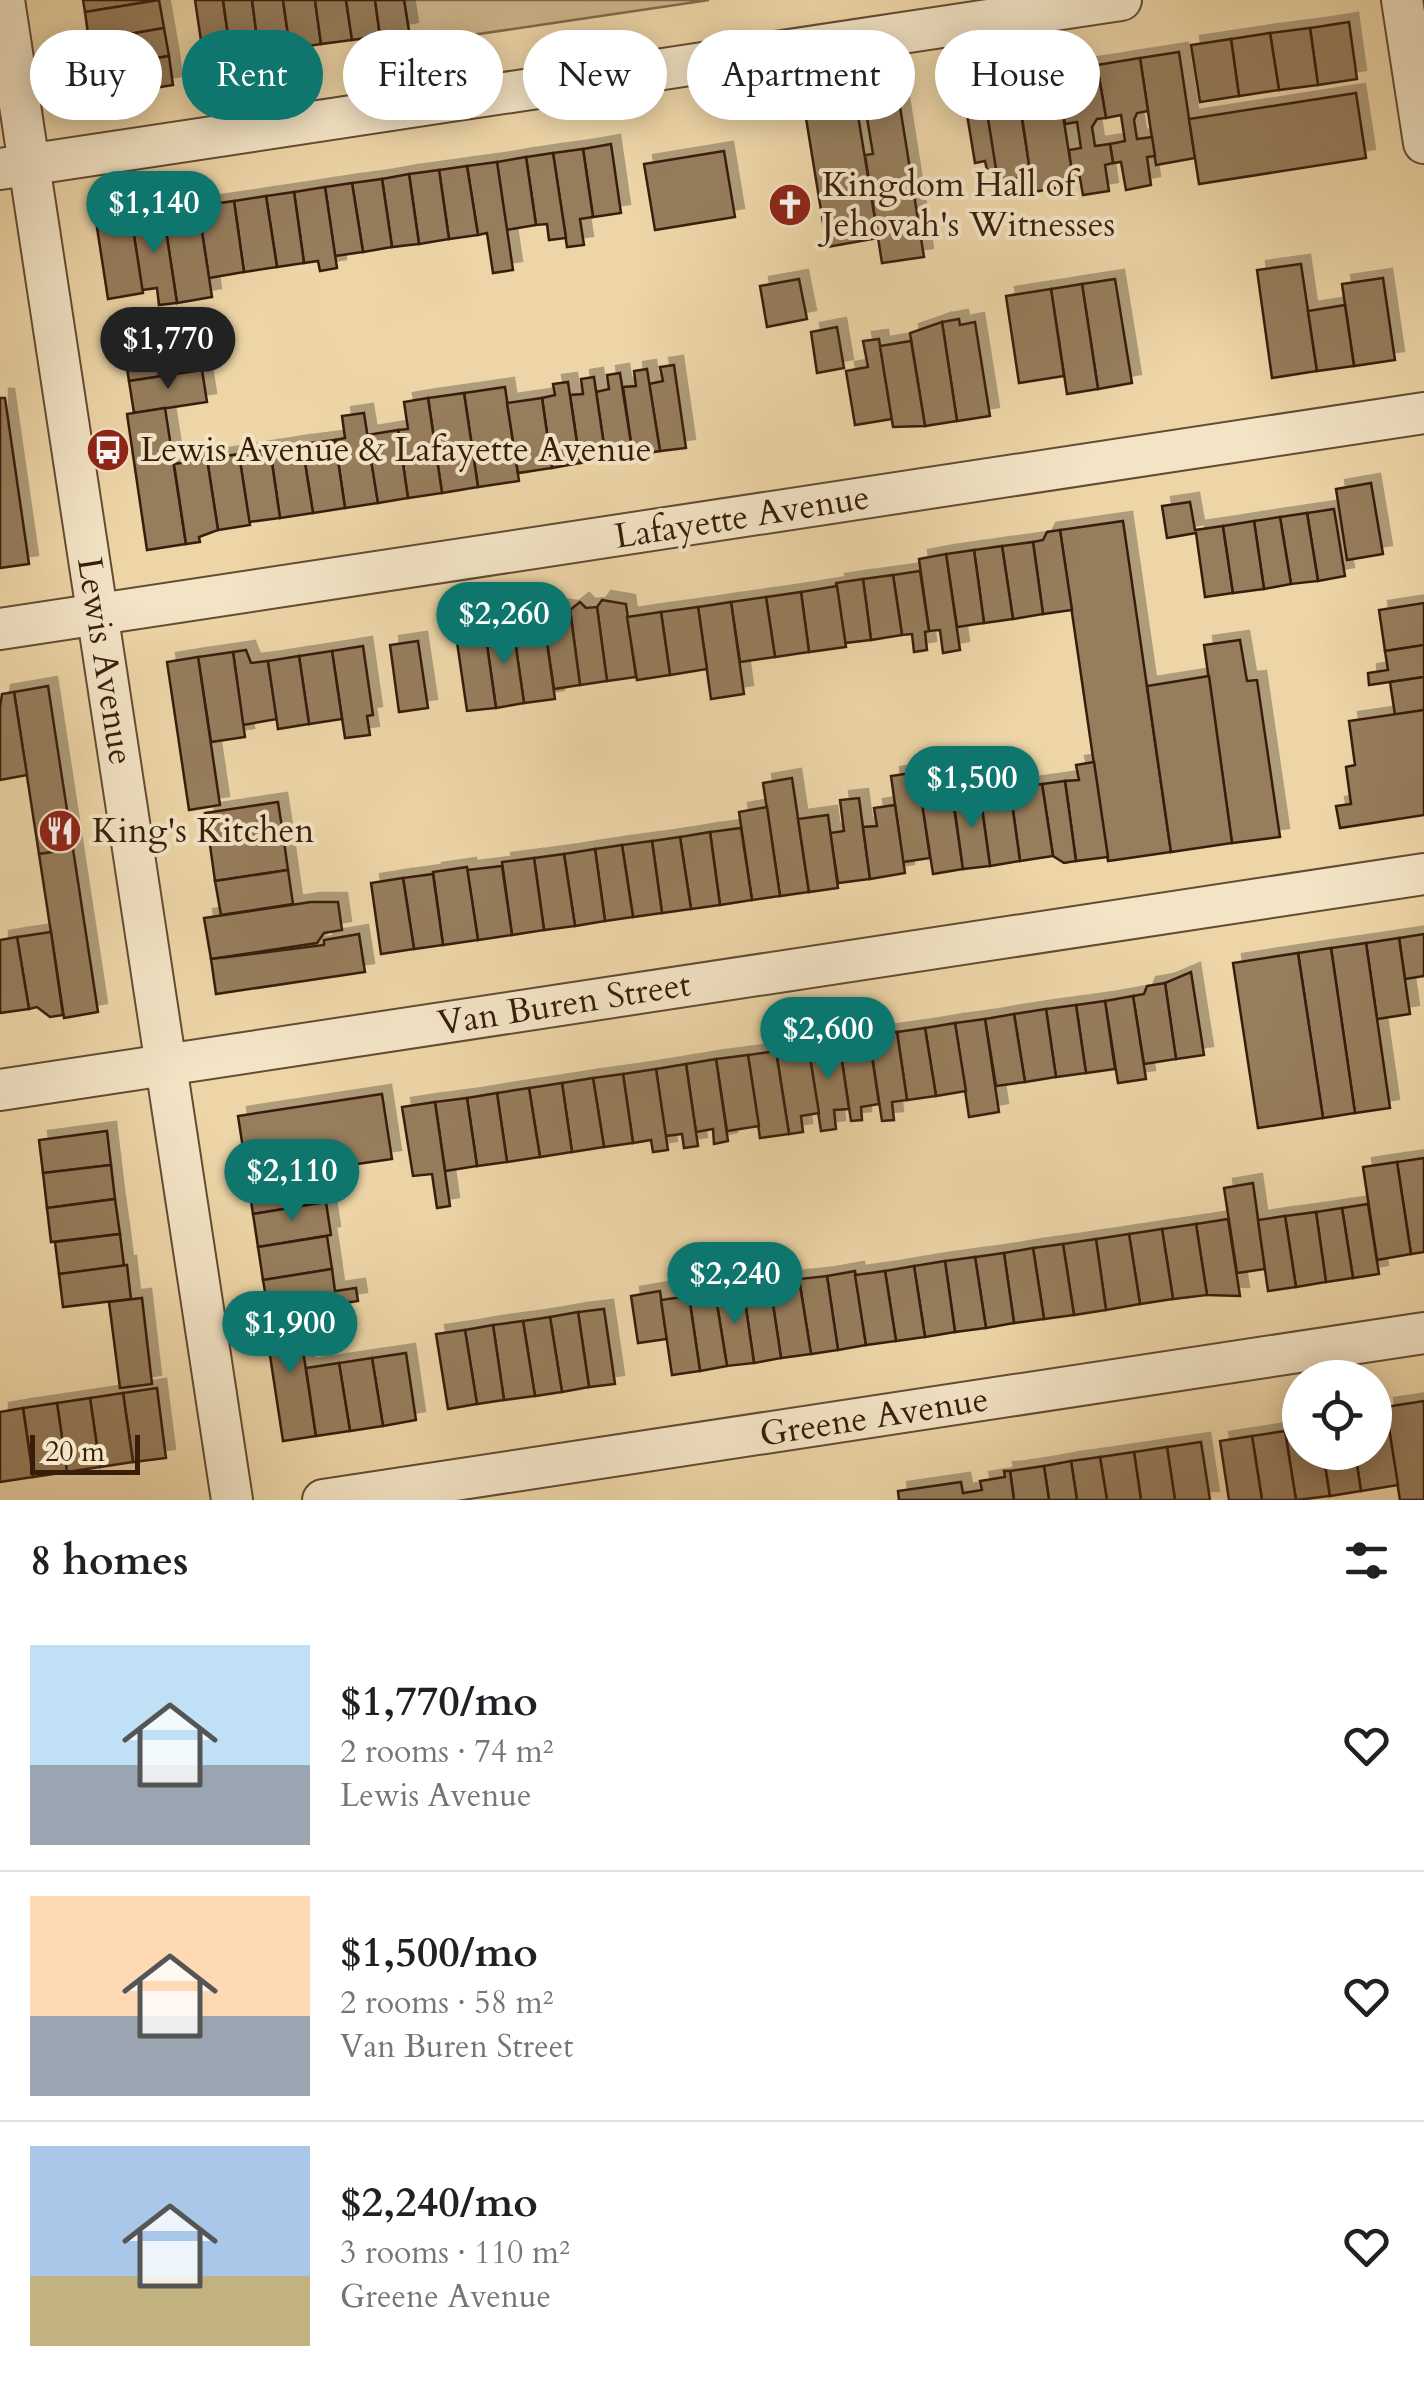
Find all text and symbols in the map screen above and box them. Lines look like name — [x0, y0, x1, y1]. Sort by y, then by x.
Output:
chip: Buy — [30, 30, 162, 120]
chip: Rent — [182, 30, 323, 120]
chip: Filters — [343, 30, 503, 120]
chip: New — [523, 30, 667, 120]
chip: Apartment — [687, 30, 915, 120]
chip: House — [935, 30, 1100, 120]
place label: Kingdom Hall of Jehovah's Witnesses — [817, 161, 1115, 249]
pin: $1,140 — [73, 171, 235, 256]
text: $1,140 — [108, 181, 200, 225]
church icon: Kingdom Hall of Jehovah's Witnesses — [767, 182, 813, 228]
pin: $1,770 — [87, 307, 249, 392]
text: $1,770 — [122, 317, 214, 361]
place label: Lewis Avenue & Lafayette Avenue — [140, 426, 652, 474]
bus stop icon: Lewis Avenue & Lafayette Avenue — [85, 427, 131, 473]
street label: Lafayette Avenue — [611, 473, 873, 561]
street label: Lewis Avenue — [65, 554, 145, 768]
pin: $2,260 — [423, 582, 585, 667]
text: $2,260 — [458, 592, 550, 636]
pin: $1,500 — [891, 746, 1053, 831]
text: $1,500 — [926, 756, 1018, 800]
place label: King's Kitchen — [92, 807, 314, 855]
restaurant icon: King's Kitchen — [37, 808, 83, 854]
street label: Van Buren Street — [434, 960, 694, 1048]
pin: $2,600 — [747, 997, 909, 1082]
text: $2,600 — [782, 1007, 874, 1051]
pin: $2,110 — [211, 1139, 373, 1224]
text: $2,110 — [246, 1149, 338, 1193]
pin: $2,240 — [654, 1242, 816, 1327]
text: $2,240 — [689, 1252, 781, 1296]
pin: $1,900 — [209, 1291, 371, 1376]
text: $1,900 — [244, 1301, 336, 1345]
map controls — [1282, 1360, 1392, 1470]
button: locate — [1282, 1360, 1392, 1470]
street label: Greene Avenue — [756, 1375, 992, 1459]
scale bar — [30, 1430, 140, 1474]
text: 20 m — [45, 1433, 105, 1471]
text: 8 homes — [30, 1532, 188, 1589]
icon: filters — [1339, 1533, 1394, 1588]
text: $1,770/mo — [340, 1673, 538, 1730]
icon: home — [110, 1685, 230, 1805]
icon: heart — [1339, 1718, 1394, 1773]
text: 2 rooms · 74 m² — [340, 1730, 553, 1774]
text: Lewis Avenue — [340, 1774, 532, 1818]
text: $1,500/mo — [340, 1924, 538, 1981]
icon: home — [110, 1936, 230, 2056]
icon: heart — [1339, 1969, 1394, 2024]
text: 2 rooms · 58 m² — [340, 1981, 553, 2025]
text: Van Buren Street — [340, 2025, 573, 2069]
text: $2,240/mo — [340, 2174, 538, 2231]
icon: home — [110, 2186, 230, 2306]
icon: heart — [1339, 2219, 1394, 2274]
text: 3 rooms · 110 m² — [340, 2231, 570, 2275]
text: Greene Avenue — [340, 2275, 551, 2319]

